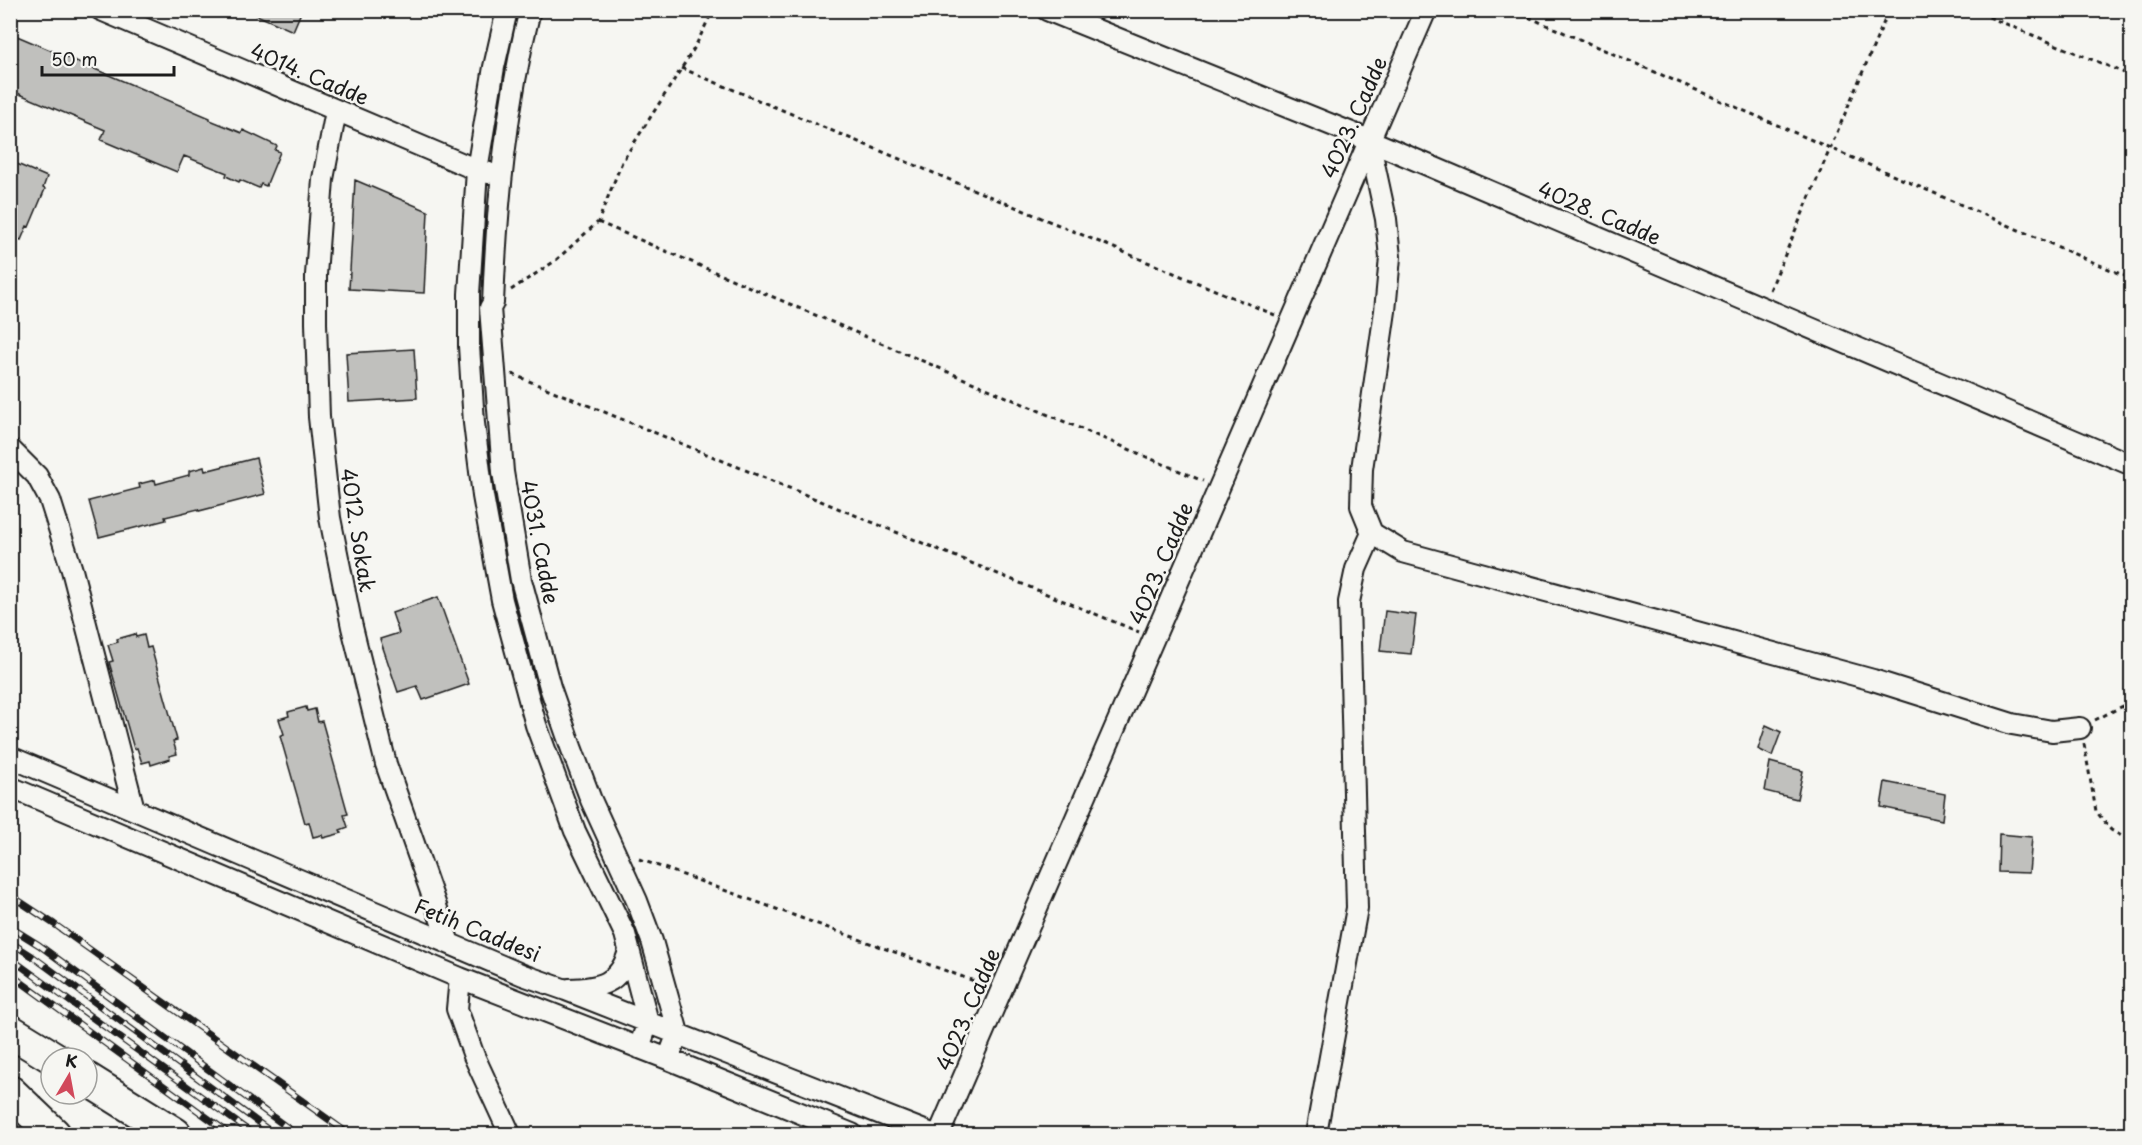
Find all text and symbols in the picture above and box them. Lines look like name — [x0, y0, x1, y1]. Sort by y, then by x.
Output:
street label: 4014. Cadde — [246, 34, 374, 112]
scale bar — [42, 39, 174, 77]
text: 50 m — [51, 45, 98, 72]
street label: 4023. Cadde — [1312, 51, 1394, 183]
street label: 4028. Cadde — [1534, 172, 1666, 252]
street label: 4012. Sokak — [333, 466, 385, 594]
street label: 4031. Cadde — [513, 477, 569, 607]
street label: 4023. Cadde — [1120, 497, 1200, 629]
street label: Fetih Caddesi — [410, 889, 546, 969]
street label: 4023. Cadde — [927, 943, 1007, 1075]
north arrow — [39, 1046, 99, 1106]
text: K — [64, 1047, 80, 1073]

